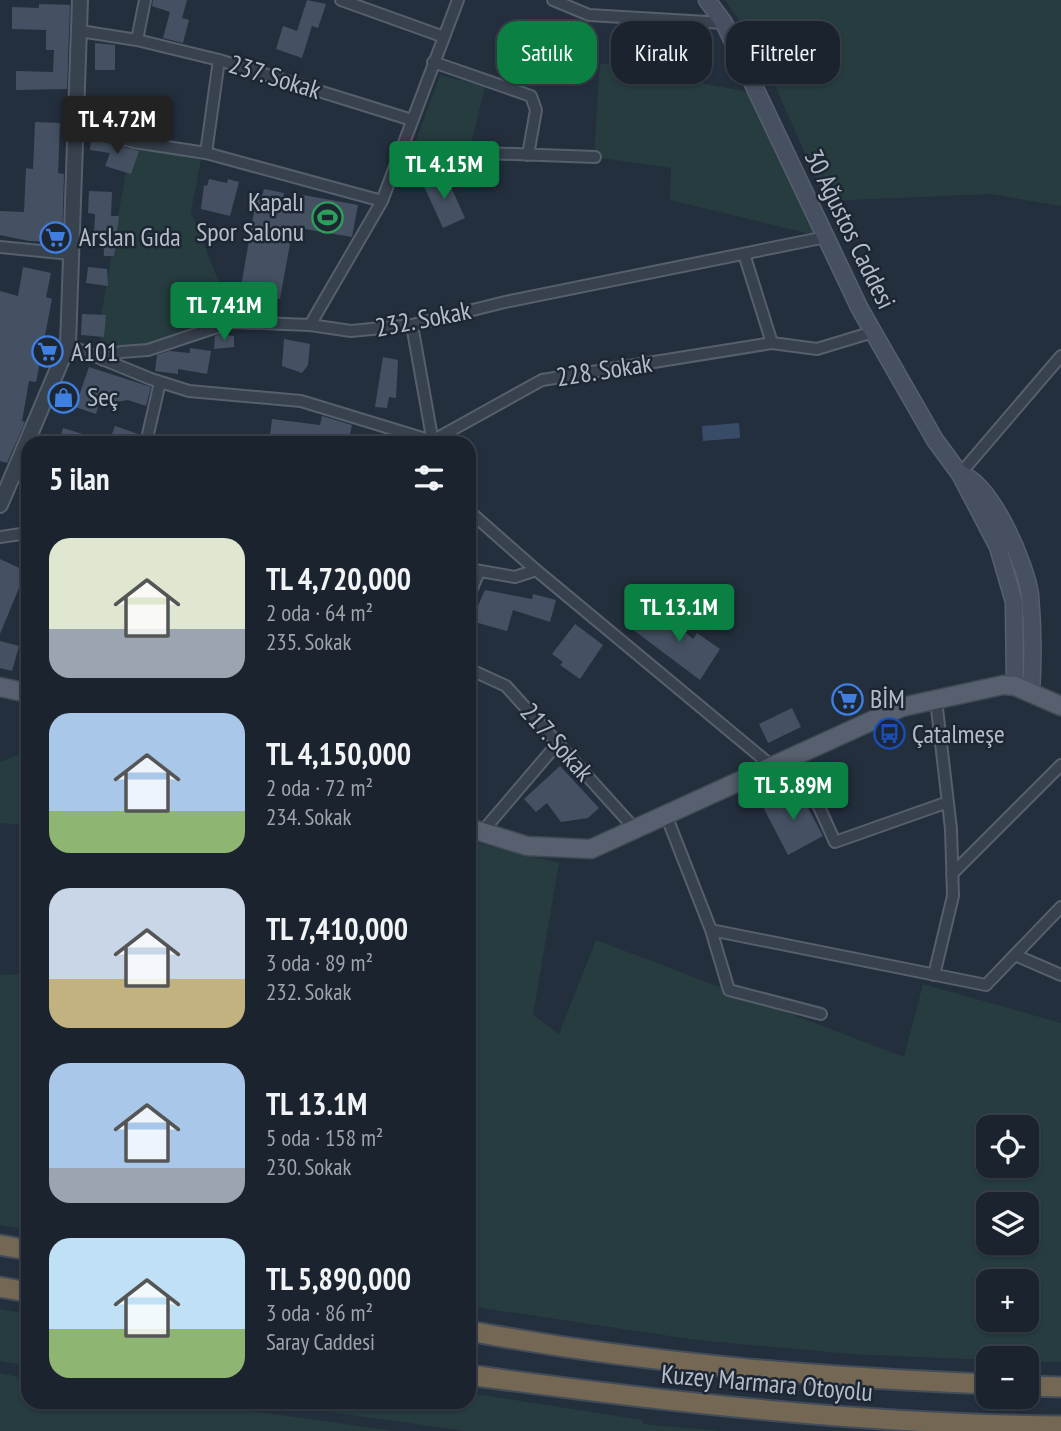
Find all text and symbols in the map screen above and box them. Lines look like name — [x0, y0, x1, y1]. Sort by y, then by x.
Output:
chip: Satılık — [497, 21, 597, 84]
chip: Kiralık — [611, 21, 712, 84]
chip: Filtreler — [726, 21, 840, 84]
street label: 237. Sokak — [225, 47, 325, 106]
pin: TL 4.72M — [45, 96, 189, 156]
text: TL 4.72M — [78, 104, 156, 133]
pin: TL 4.15M — [372, 142, 516, 201]
street label: 30 Ağustos Caddesi — [798, 144, 903, 314]
text: TL 4.15M — [405, 149, 483, 178]
place label: Kapalı Spor Salonu — [196, 185, 304, 248]
sports icon: Kapalı Spor Salonu — [310, 200, 344, 234]
supermarket icon: Arslan Gıda — [39, 220, 73, 254]
place label: Arslan Gıda — [79, 220, 181, 253]
pin: TL 7.41M — [152, 282, 296, 342]
text: TL 7.41M — [186, 290, 262, 319]
street label: 232. Sokak — [372, 293, 473, 344]
supermarket icon: A101 — [31, 335, 65, 369]
place label: A101 — [71, 335, 118, 368]
street label: 228. Sokak — [554, 346, 654, 393]
shop icon: Seç — [47, 380, 81, 414]
place label: Seç — [87, 380, 118, 413]
text: 5 ilan — [49, 459, 109, 498]
icon: filters — [410, 459, 448, 497]
text: TL 4,720,000 — [266, 559, 411, 598]
icon: home — [105, 566, 189, 650]
pin: TL 13.1M — [607, 584, 751, 644]
text: TL 13.1M — [640, 592, 718, 621]
text: 2 oda · 64 m² — [266, 598, 373, 627]
text: 235. Sokak — [266, 627, 351, 656]
supermarket icon: BİM — [830, 682, 864, 716]
place label: BİM — [870, 682, 905, 715]
street label: 217. Sokak — [514, 696, 601, 788]
bus stop icon: Çatalmeşe — [872, 717, 906, 751]
place label: Çatalmeşe — [912, 717, 1005, 750]
text: TL 4,150,000 — [266, 734, 411, 773]
icon: home — [105, 741, 189, 825]
pin: TL 5.89M — [721, 762, 865, 822]
text: TL 5.89M — [754, 770, 832, 799]
text: 2 oda · 72 m² — [266, 773, 373, 802]
text: 234. Sokak — [266, 802, 351, 831]
text: TL 7,410,000 — [266, 909, 408, 948]
icon: home — [105, 916, 189, 1000]
text: 3 oda · 89 m² — [266, 948, 373, 977]
text: 232. Sokak — [266, 977, 351, 1006]
text: TL 13.1M — [266, 1084, 367, 1123]
icon: home — [105, 1091, 189, 1175]
map controls — [976, 1115, 1039, 1409]
button: locate — [976, 1115, 1039, 1178]
text: 5 oda · 158 m² — [266, 1123, 383, 1152]
text: 230. Sokak — [266, 1152, 351, 1181]
button: layers — [976, 1192, 1039, 1255]
text: TL 5,890,000 — [266, 1259, 411, 1298]
icon: home — [105, 1266, 189, 1350]
button: + — [976, 1269, 1039, 1332]
text: 3 oda · 86 m² — [266, 1298, 373, 1327]
text: Saray Caddesi — [266, 1327, 375, 1356]
button: − — [976, 1346, 1039, 1409]
street label: Kuzey Marmara Otoyolu — [660, 1357, 874, 1408]

